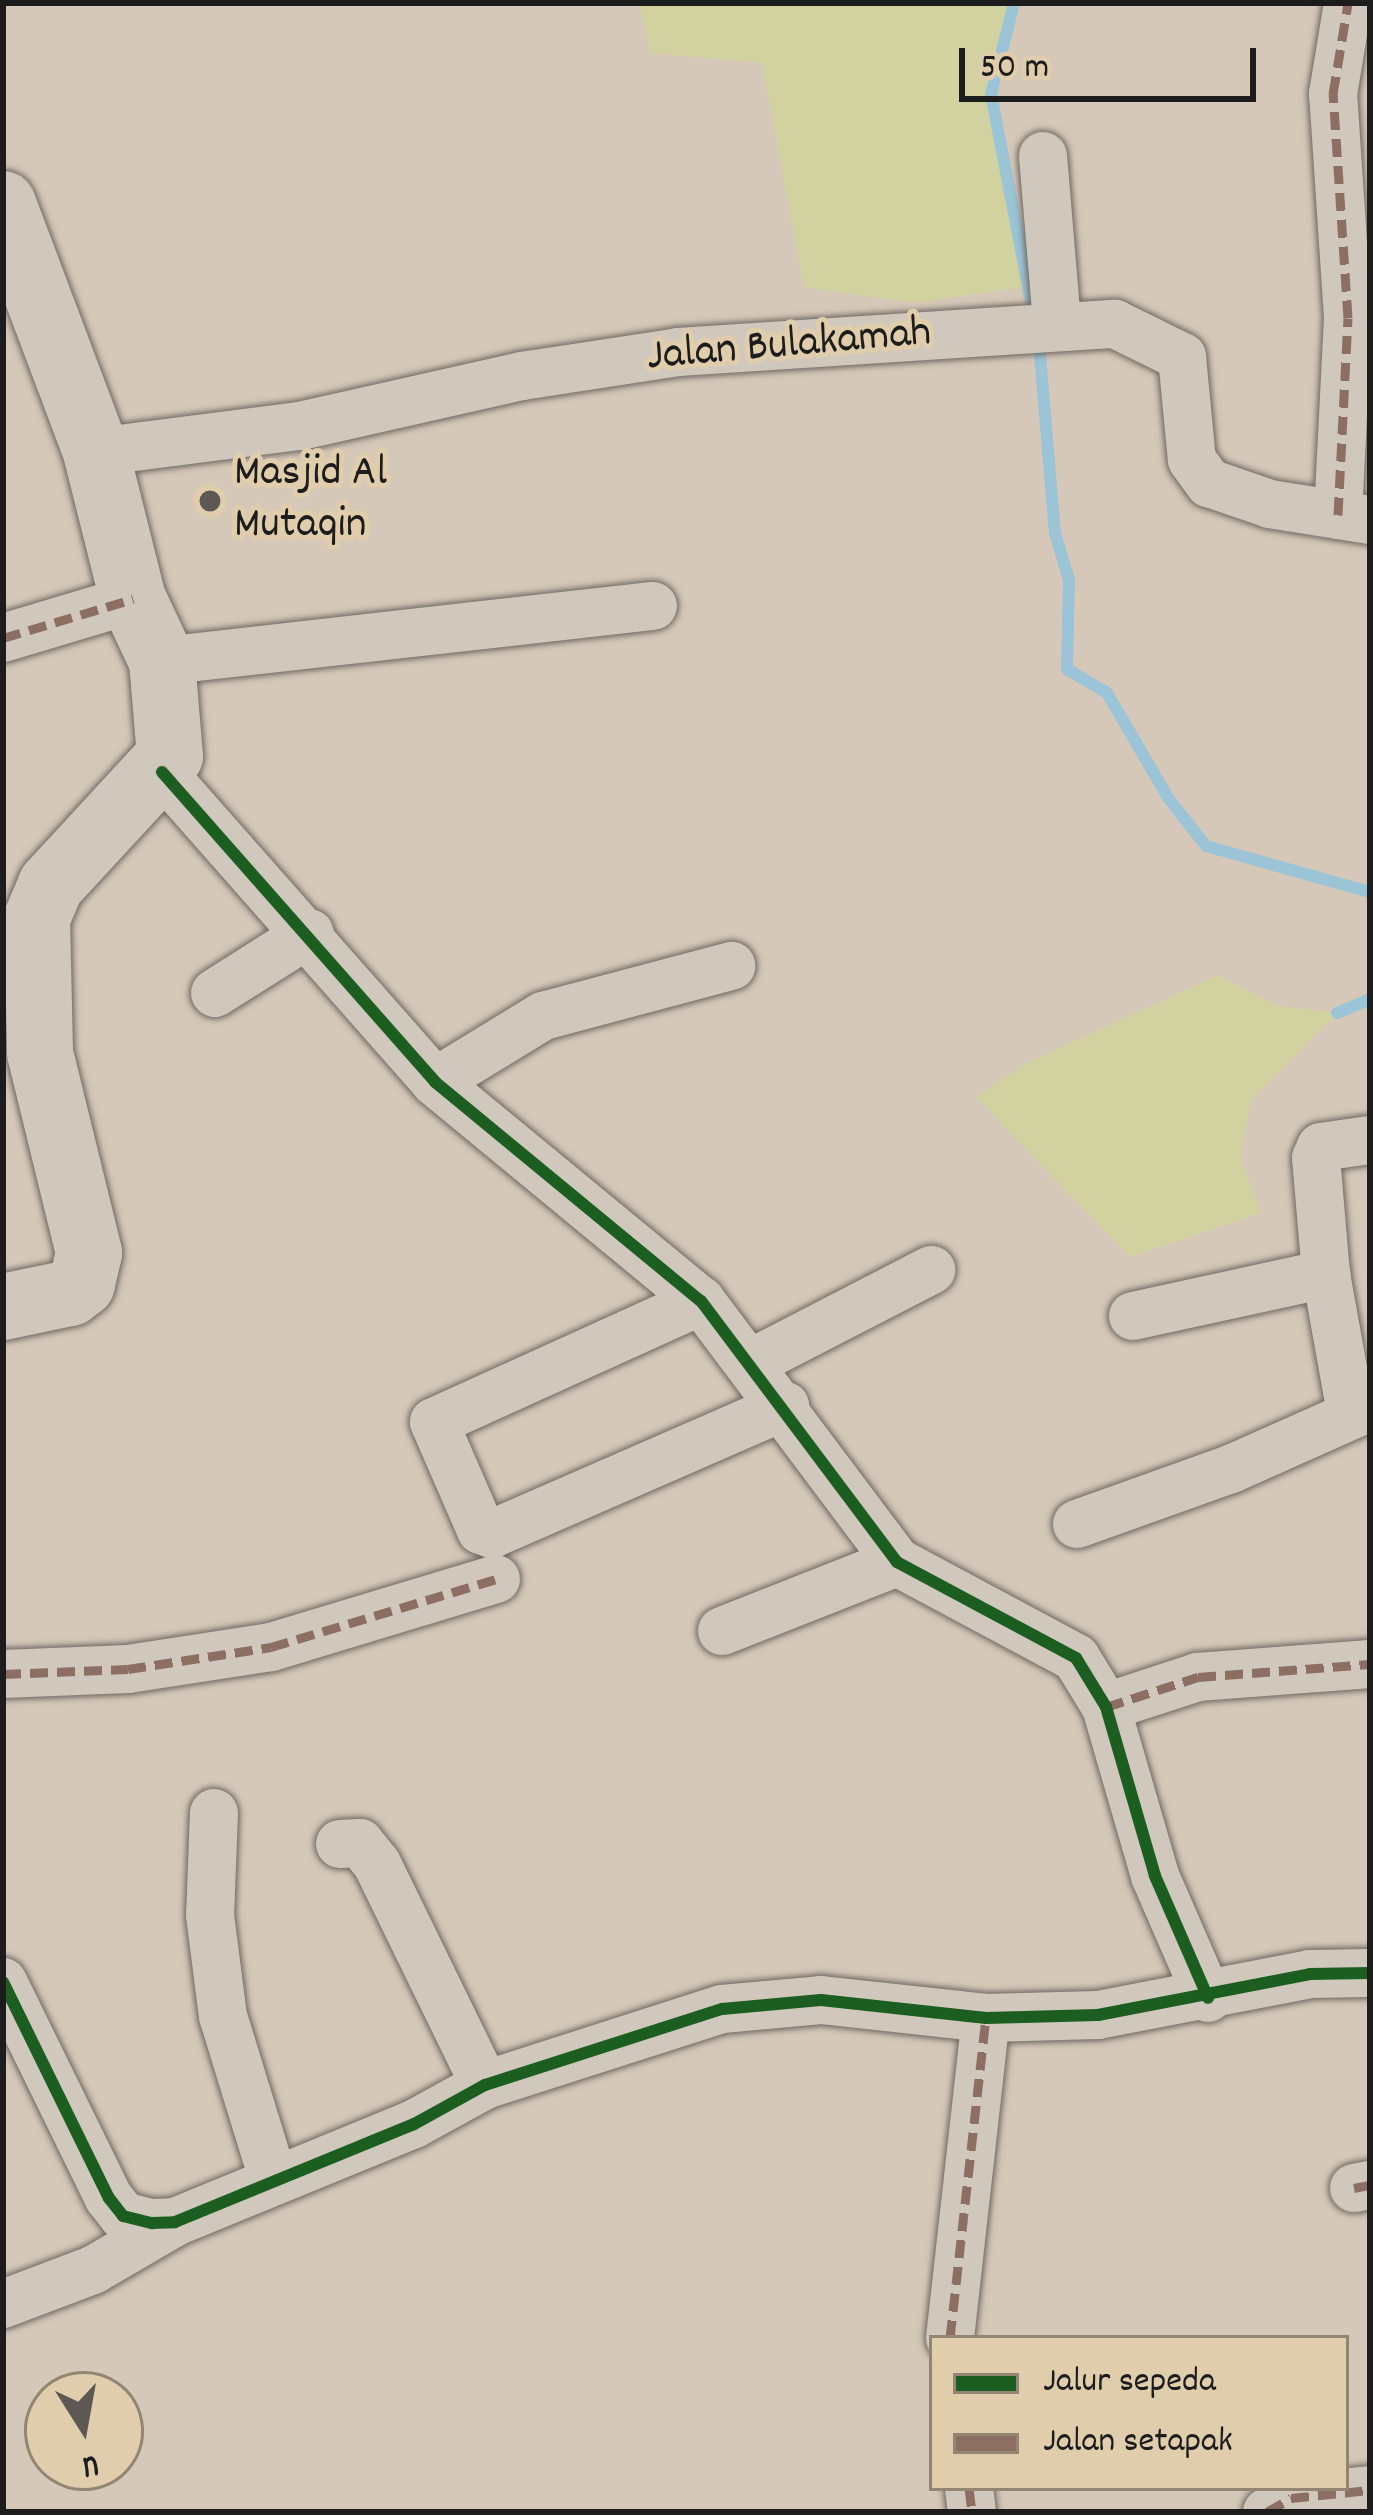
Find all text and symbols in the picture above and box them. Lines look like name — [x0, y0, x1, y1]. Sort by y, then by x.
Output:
scale bar — [965, 24, 1262, 98]
text: 50 m — [980, 43, 1049, 95]
street label: Jalan Bulakamah — [645, 308, 933, 386]
place label: Masjid Al Mutaqin — [234, 448, 387, 554]
marker: Masjid Al Mutaqin — [197, 488, 223, 514]
legend — [929, 2335, 1349, 2491]
text: Jalur sepeda — [1043, 2357, 1216, 2409]
north arrow — [24, 2371, 144, 2491]
text: Jalan setapak — [1043, 2417, 1233, 2469]
text: U — [78, 2439, 103, 2488]

